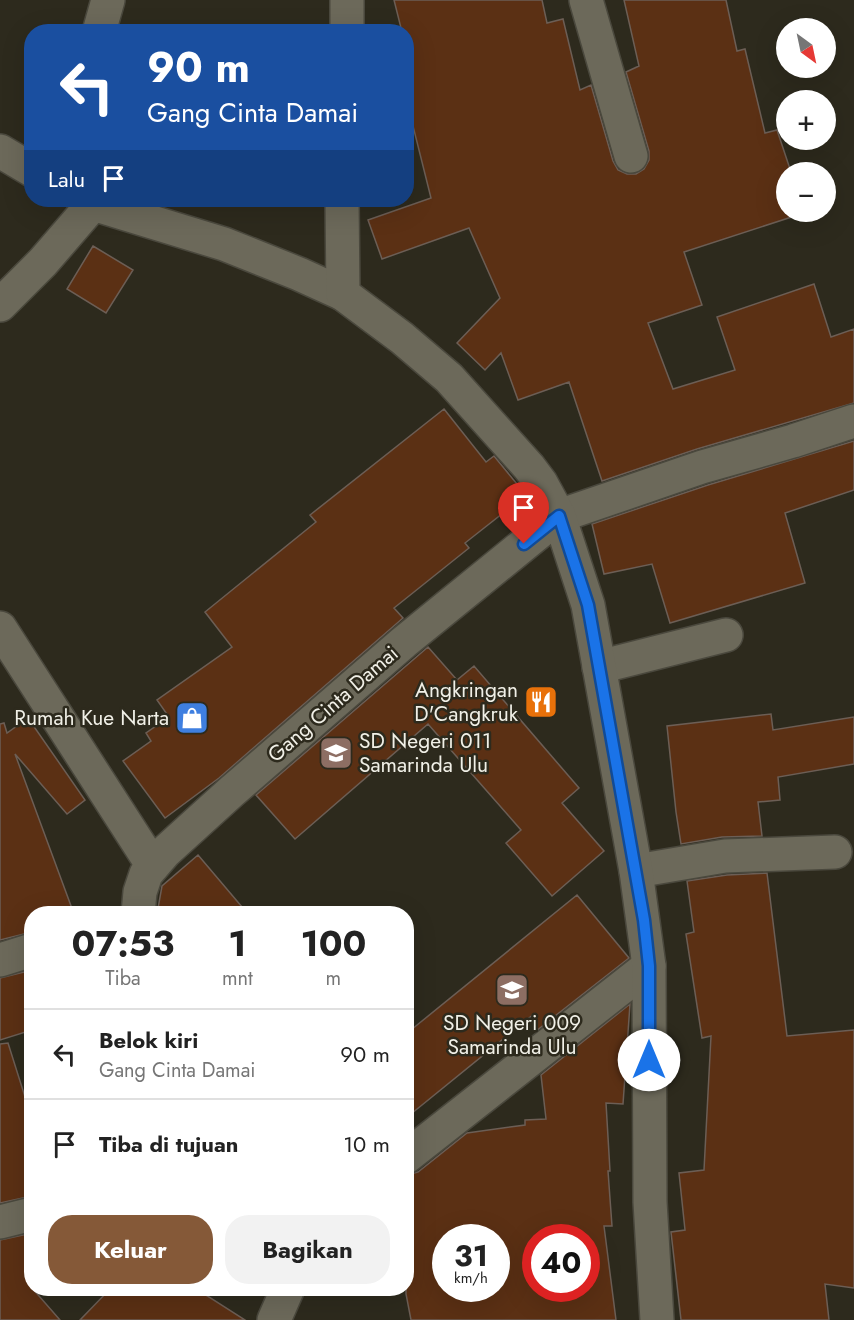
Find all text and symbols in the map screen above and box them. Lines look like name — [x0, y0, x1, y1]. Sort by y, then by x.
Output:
north arrow — [776, 18, 836, 78]
map controls — [776, 18, 836, 222]
text: 90 m — [147, 37, 250, 98]
icon: left — [48, 48, 126, 126]
button: + — [776, 90, 836, 150]
text: Gang Cinta Damai — [147, 93, 358, 132]
icon: arrive — [97, 162, 130, 195]
button: − — [776, 162, 836, 222]
text: Lalu — [48, 163, 85, 195]
pin — [498, 482, 549, 544]
icon: arrive — [507, 491, 540, 524]
street label: Gang Cinta Damai — [261, 639, 405, 769]
place label: Angkringan D'Cangkruk — [414, 675, 519, 729]
restaurant icon: Angkringan D'Cangkruk — [523, 684, 559, 720]
shop icon: Rumah Kue Narta — [174, 700, 210, 736]
place label: Rumah Kue Narta — [14, 703, 169, 733]
place label: SD Negeri 011 Samarinda Ulu — [359, 726, 491, 780]
school or university icon: SD Negeri 011 Samarinda Ulu — [318, 735, 354, 771]
text: 07:53 — [72, 917, 174, 969]
text: 1 — [228, 917, 247, 969]
text: 100 — [300, 917, 366, 969]
text: Tiba — [105, 964, 141, 993]
text: mnt — [222, 964, 253, 993]
text: m — [326, 964, 341, 993]
school or university icon: SD Negeri 009 Samarinda Ulu — [494, 972, 530, 1008]
place label: SD Negeri 009 Samarinda Ulu — [443, 1008, 581, 1062]
text: Belok kiri — [99, 1024, 198, 1056]
position arrow — [617, 1028, 681, 1092]
icon: left — [48, 1038, 81, 1071]
text: 90 m — [340, 1038, 390, 1070]
text: Gang Cinta Damai — [99, 1056, 255, 1085]
icon: arrive — [48, 1128, 81, 1161]
text: Tiba di tujuan — [99, 1128, 238, 1160]
text: 10 m — [343, 1128, 390, 1160]
button: Keluar — [48, 1215, 213, 1284]
button: Bagikan — [225, 1215, 390, 1284]
speed limit sign: 40 — [522, 1224, 600, 1302]
text: 31 — [454, 1234, 488, 1277]
text: km/h — [454, 1267, 488, 1289]

